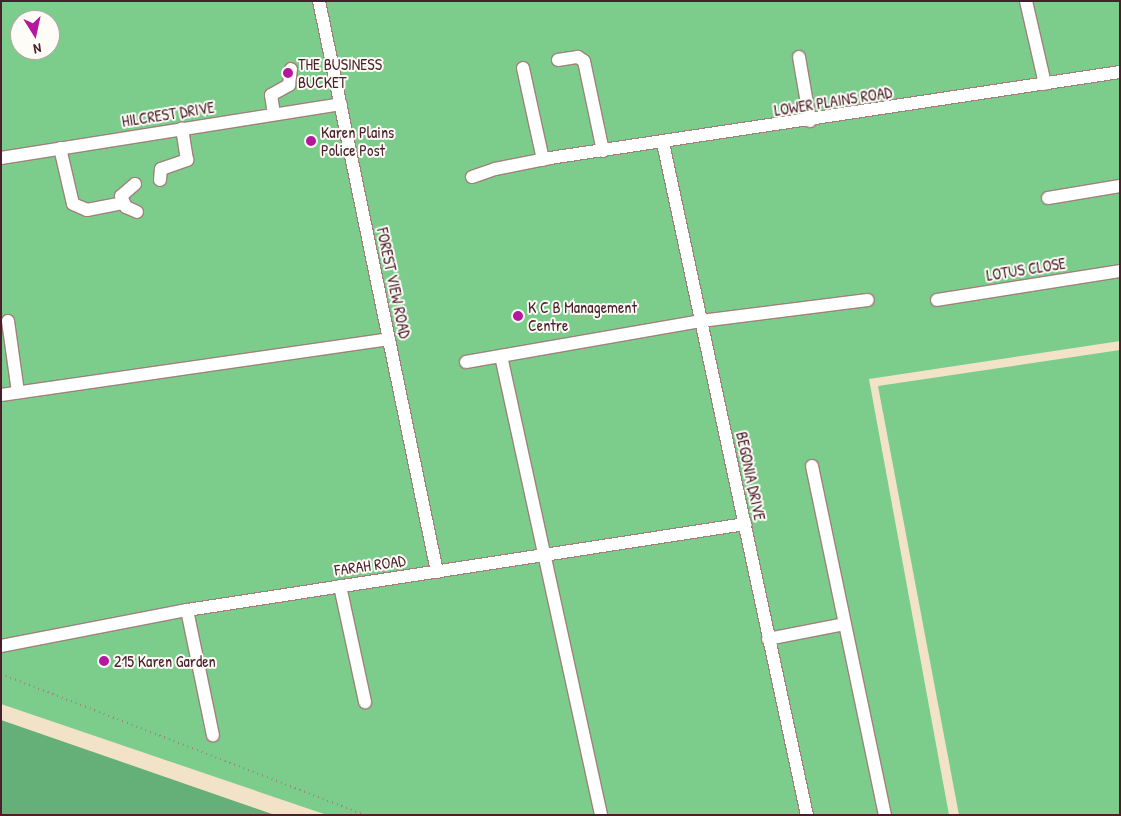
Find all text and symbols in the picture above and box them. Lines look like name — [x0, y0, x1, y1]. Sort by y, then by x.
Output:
north arrow — [10, 10, 60, 60]
text: N — [32, 39, 43, 59]
place label: THE BUSINESS BUCKET — [298, 54, 382, 92]
marker: THE BUSINESS BUCKET — [282, 67, 294, 79]
street label: LOWER PLAINS ROAD — [773, 82, 893, 120]
street label: HILCREST DRIVE — [120, 97, 216, 131]
place label: Karen Plains Police Post — [321, 122, 394, 160]
marker: Karen Plains Police Post — [305, 135, 317, 147]
street label: FOREST VIEW ROAD — [373, 226, 415, 340]
street label: LOTUS CLOSE — [985, 253, 1067, 285]
place label: K C B Management Centre — [528, 297, 637, 335]
marker: K C B Management Centre — [512, 310, 524, 322]
street label: BEGONIA DRIVE — [732, 430, 770, 522]
street label: FARAH ROAD — [333, 551, 407, 579]
place label: 215 Karen Garden — [114, 651, 216, 671]
marker: 215 Karen Garden — [98, 655, 110, 667]

